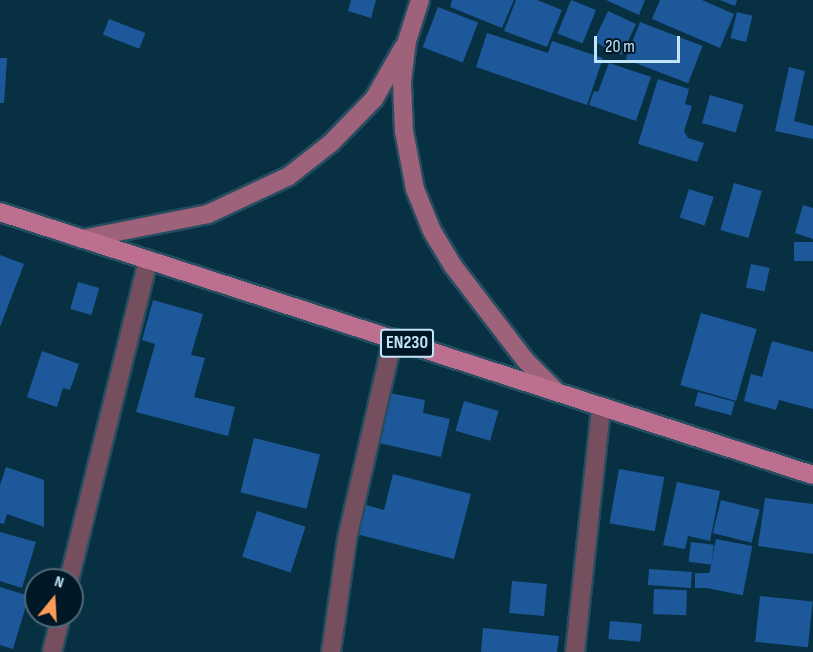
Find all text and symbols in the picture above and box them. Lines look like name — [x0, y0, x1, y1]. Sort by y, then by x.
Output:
scale bar — [597, 24, 682, 62]
text: 20 m — [605, 36, 635, 57]
road number: EN230 — [380, 328, 434, 358]
north arrow — [24, 568, 84, 628]
text: N — [52, 572, 66, 593]

